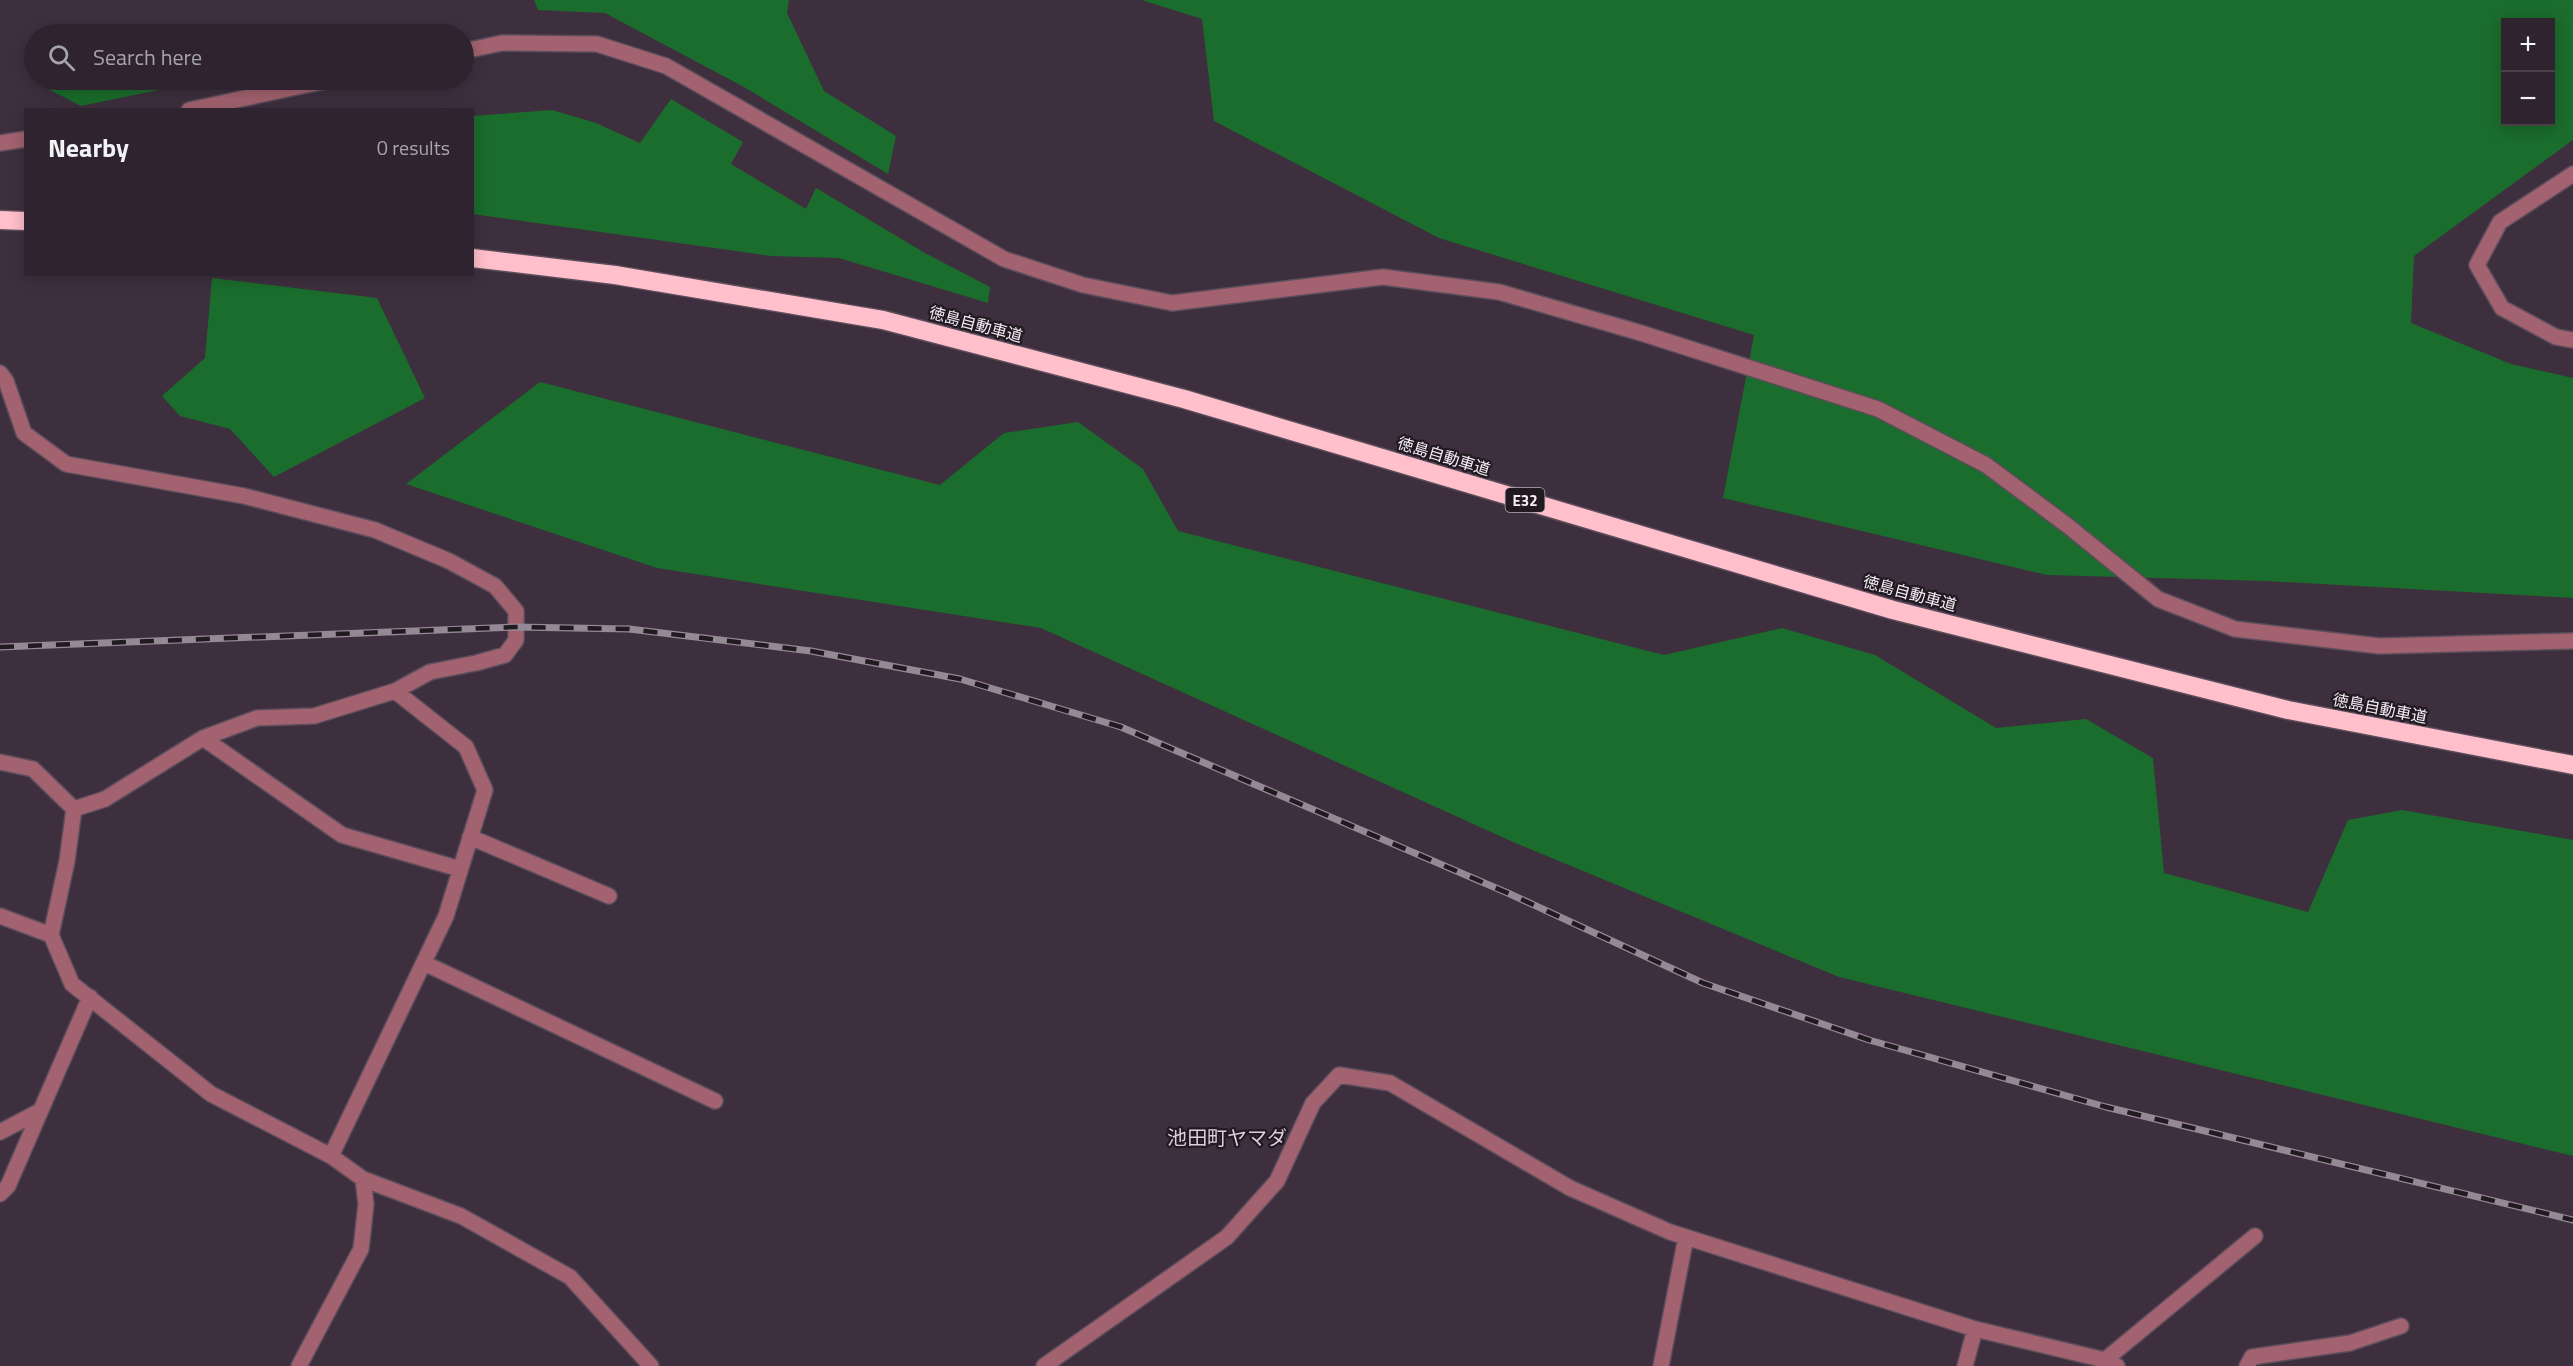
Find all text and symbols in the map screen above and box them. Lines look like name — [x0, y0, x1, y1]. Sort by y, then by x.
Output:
map controls — [2501, 18, 2555, 126]
button: + — [2501, 18, 2555, 72]
search box — [24, 24, 474, 90]
text: Search here — [93, 40, 202, 74]
icon: search — [45, 41, 78, 74]
button: − — [2501, 72, 2555, 126]
text: Nearby — [48, 128, 129, 167]
text: 0 results — [377, 132, 450, 163]
street label: 徳島自動車道 — [927, 300, 1025, 348]
street label: 徳島自動車道 — [1395, 430, 1493, 482]
road number: E32 — [1506, 488, 1544, 512]
street label: 徳島自動車道 — [1861, 569, 1959, 617]
street label: 徳島自動車道 — [2331, 687, 2429, 729]
district label: 池田町ヤマダ — [1167, 1122, 1287, 1153]

